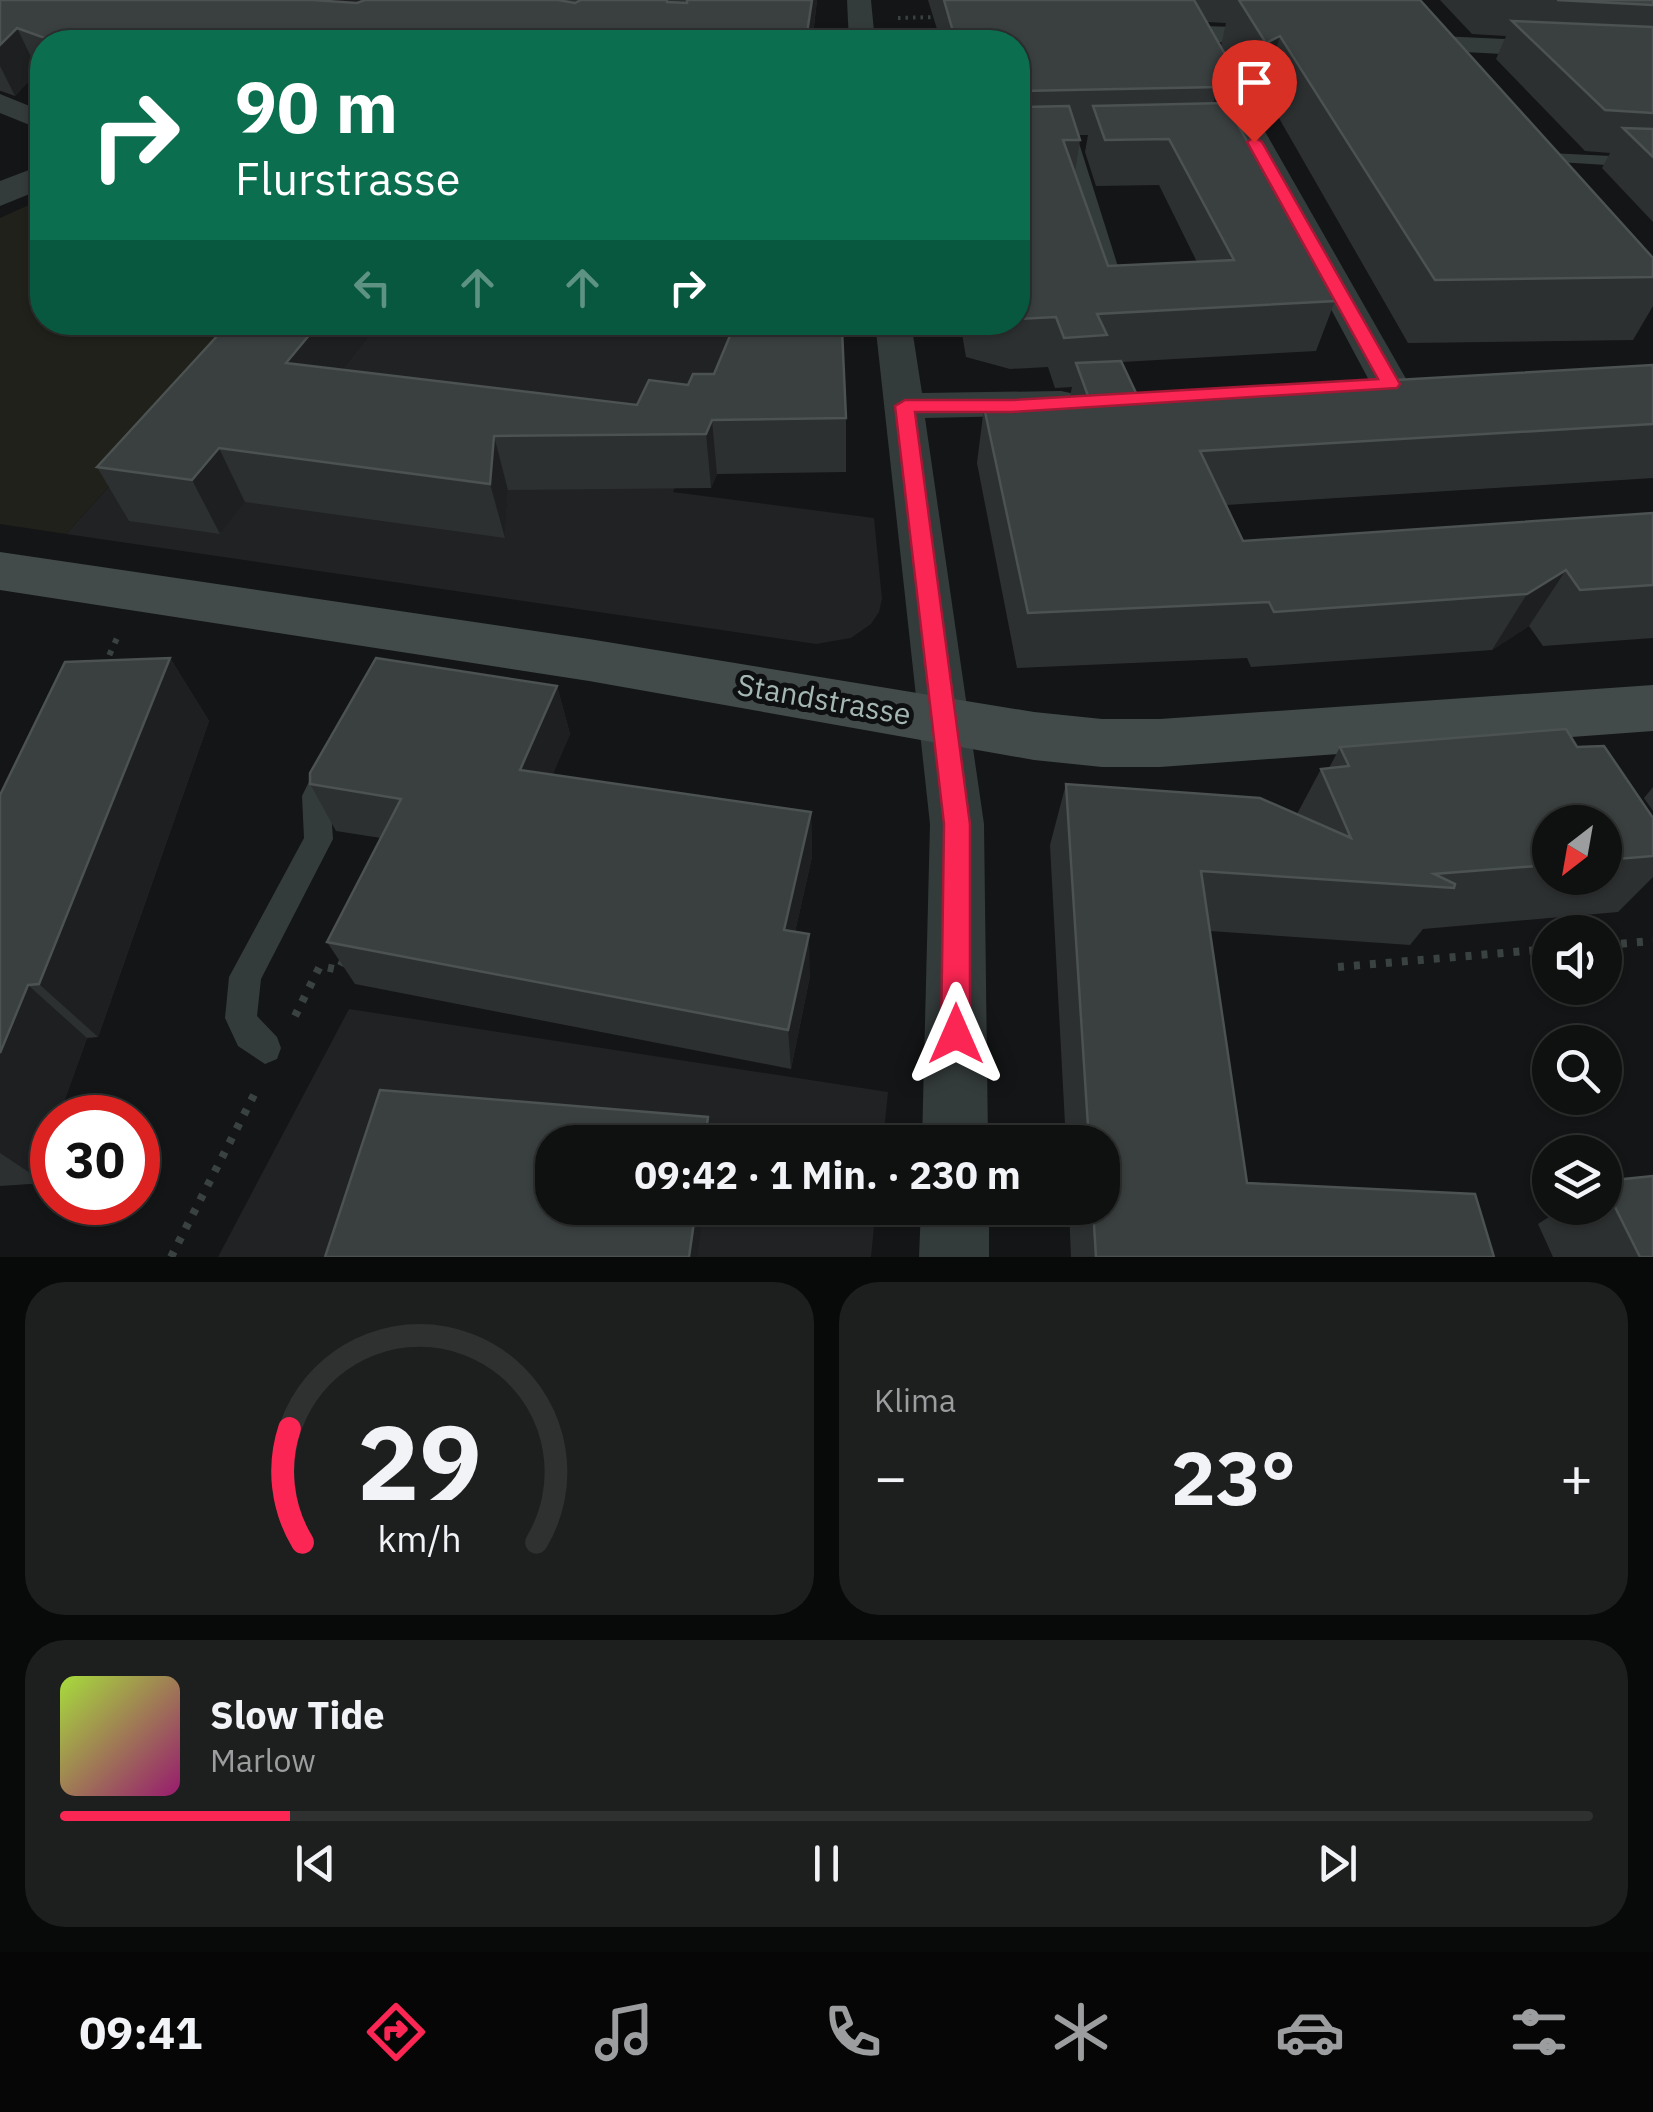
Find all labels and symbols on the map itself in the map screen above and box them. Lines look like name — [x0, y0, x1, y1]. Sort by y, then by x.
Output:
pin — [1212, 40, 1297, 143]
street label: Standstrasse — [734, 664, 914, 733]
north arrow — [1532, 805, 1622, 895]
position arrow — [904, 982, 1008, 1086]
speed limit sign: 30 — [30, 1095, 160, 1225]

